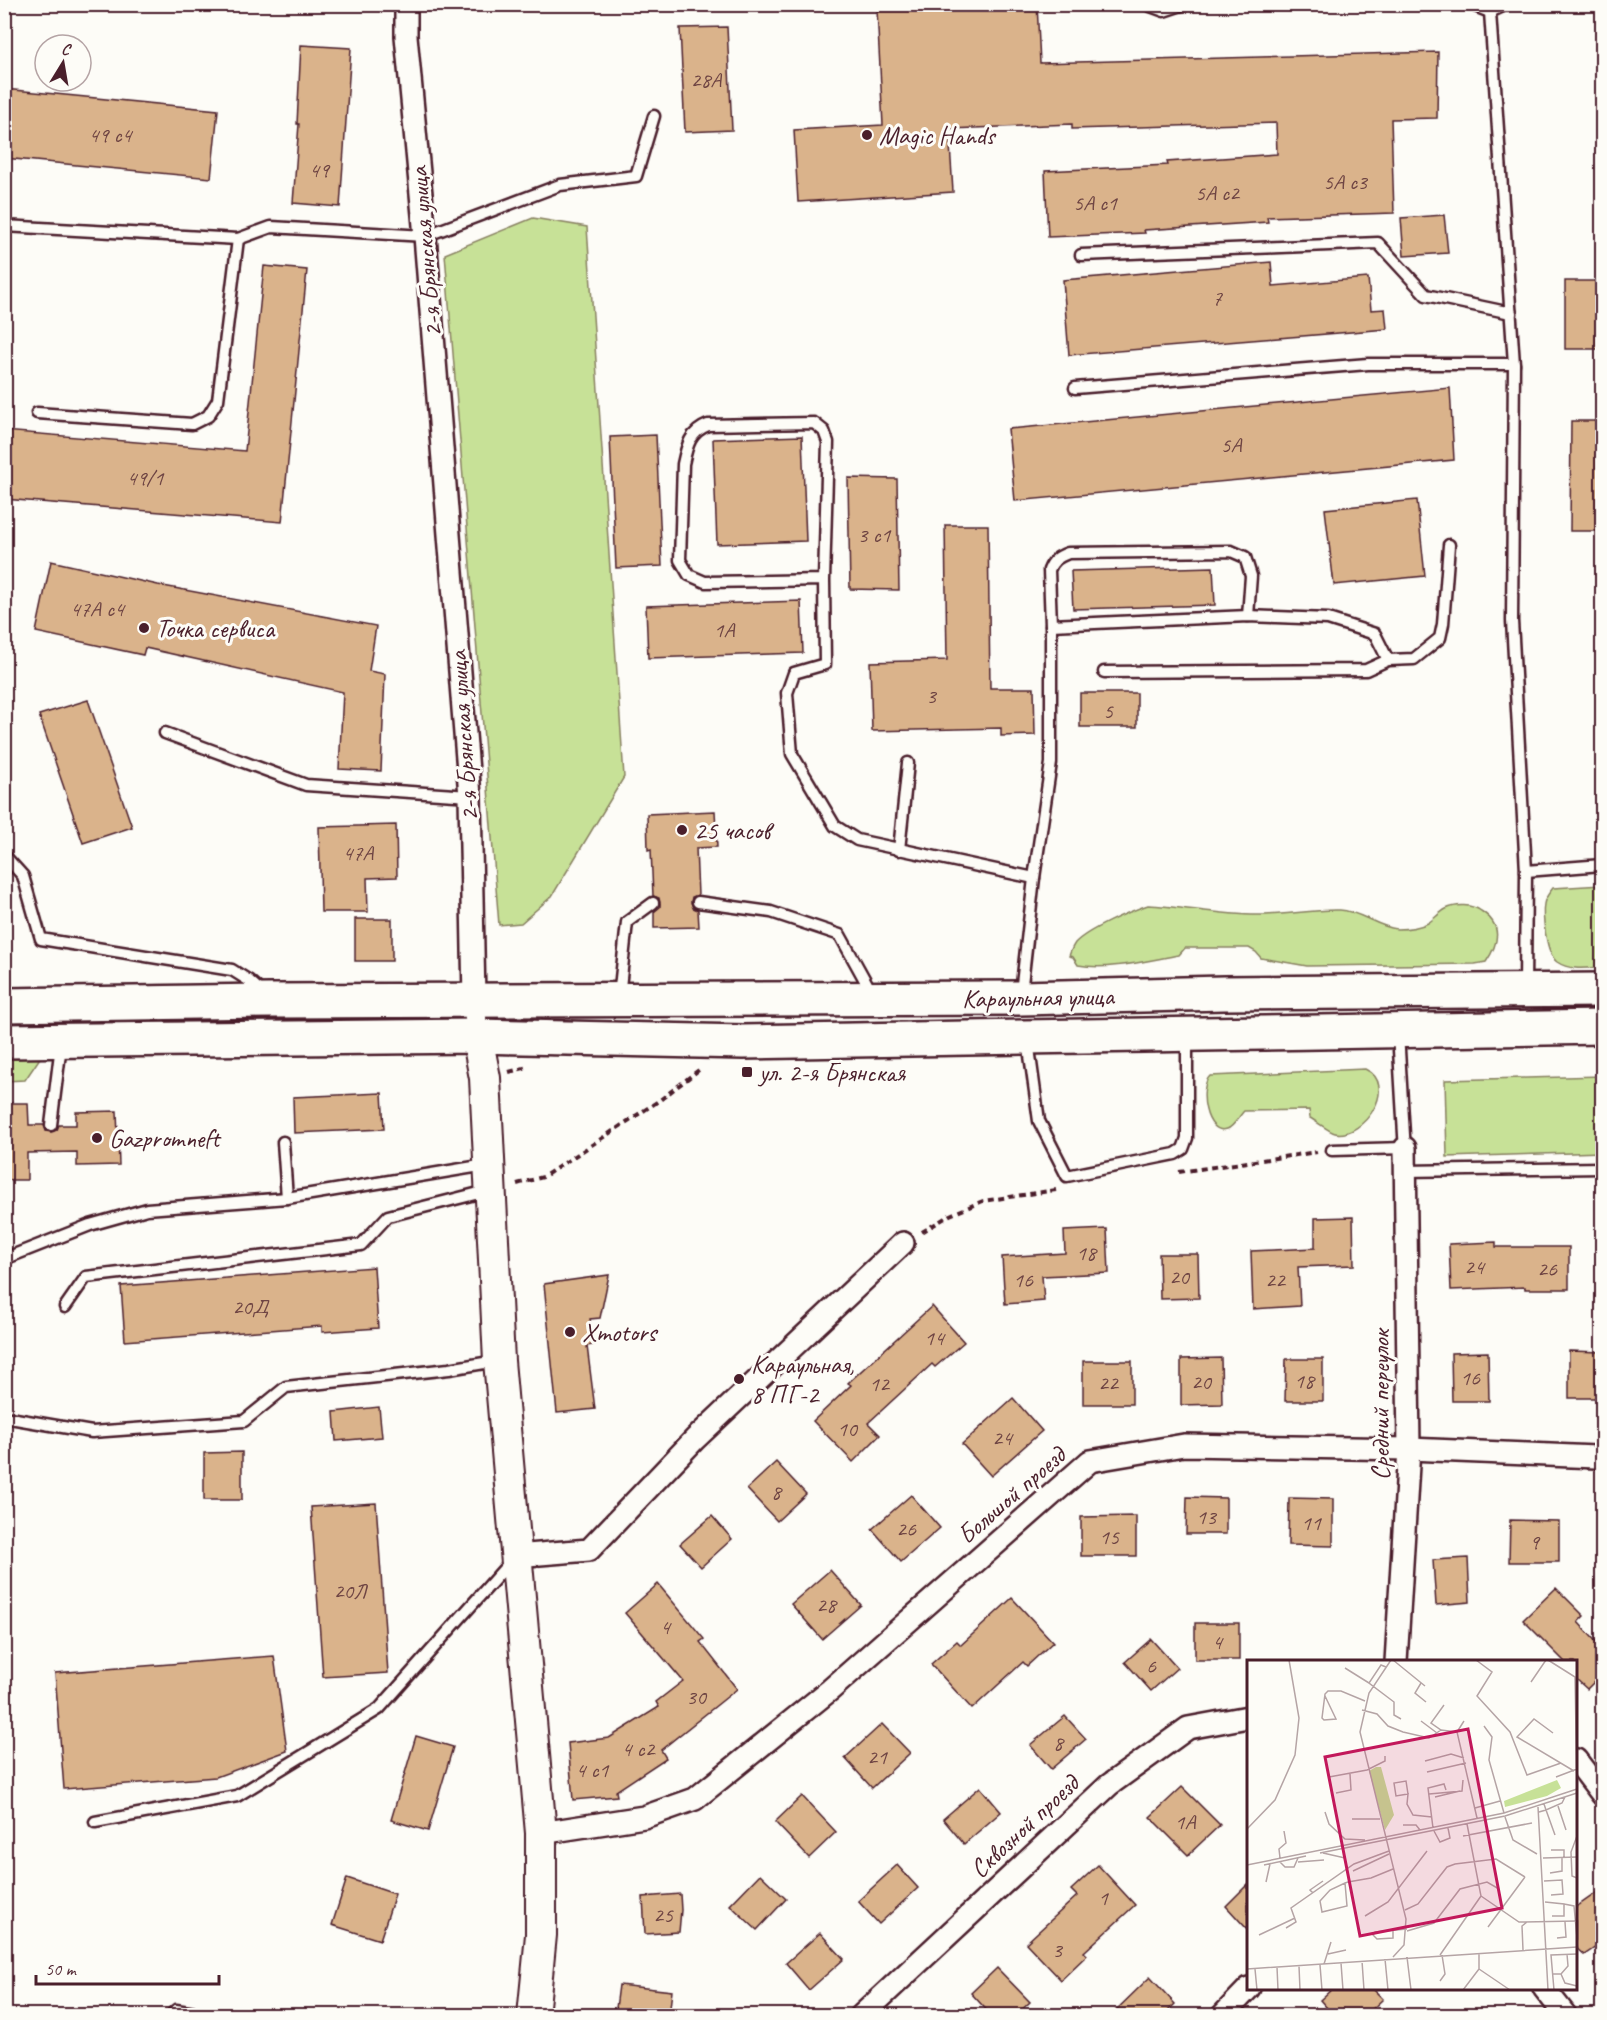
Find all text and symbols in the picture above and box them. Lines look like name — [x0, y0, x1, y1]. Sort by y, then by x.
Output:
north arrow — [33, 33, 93, 93]
text: С — [60, 39, 74, 60]
house number: 28А — [691, 66, 722, 94]
place label: Magic Hands — [879, 119, 997, 152]
house number: 49 с4 — [89, 121, 134, 149]
marker: Magic Hands — [860, 128, 874, 142]
house number: 49 — [309, 156, 331, 184]
street label: 2-я Брянская улица — [401, 164, 449, 338]
house number: 5А с3 — [1323, 168, 1369, 196]
house number: 5А с2 — [1195, 179, 1241, 207]
house number: 5А с1 — [1073, 189, 1118, 217]
house number: 7 — [1212, 284, 1223, 312]
house number: 5А — [1221, 431, 1242, 459]
house number: 49/1 — [127, 464, 165, 492]
house number: 3 с1 — [858, 521, 892, 549]
house number: 47А с4 — [70, 595, 126, 623]
place label: Точка сервиса — [156, 612, 276, 645]
house number: 1А — [714, 616, 735, 644]
marker: Точка сервиса — [137, 621, 151, 635]
street label: 2-я Брянская улица — [441, 648, 486, 822]
house number: 3 — [926, 682, 938, 710]
house number: 5 — [1103, 697, 1114, 725]
place label: 25 часов — [694, 814, 775, 847]
marker: 25 часов — [675, 823, 689, 837]
house number: 47А — [343, 839, 374, 867]
street label: Караульная улица — [962, 980, 1116, 1015]
place label: ул. 2-я Брянская — [757, 1056, 907, 1089]
marker: ул. 2-я Брянская — [740, 1065, 754, 1079]
place label: Gazpromneft — [109, 1122, 222, 1155]
marker: Gazpromneft — [90, 1131, 104, 1145]
house number: 18 — [1076, 1239, 1098, 1267]
house number: 24 — [1464, 1253, 1486, 1281]
house number: 26 — [1537, 1255, 1558, 1283]
house number: 20 — [1169, 1263, 1191, 1291]
house number: 16 — [1013, 1266, 1034, 1294]
house number: 22 — [1265, 1266, 1287, 1294]
house number: 20Д — [232, 1293, 270, 1321]
place label: Xmotors — [582, 1316, 658, 1349]
house number: 14 — [924, 1324, 946, 1352]
marker: Xmotors — [563, 1325, 577, 1339]
street label: Средний переулок — [1364, 1327, 1397, 1480]
place label: Караульная, 8 ПГ-2 — [751, 1348, 854, 1411]
house number: 16 — [1460, 1364, 1481, 1392]
house number: 18 — [1294, 1367, 1316, 1395]
house number: 20 — [1191, 1368, 1213, 1396]
house number: 22 — [1098, 1369, 1120, 1397]
house number: 12 — [869, 1370, 891, 1398]
marker: Караульная, 8 ПГ-2 — [732, 1372, 746, 1386]
house number: 10 — [837, 1415, 859, 1443]
house number: 24 — [992, 1424, 1014, 1452]
street label: Большой проезд — [950, 1438, 1074, 1551]
house number: 8 — [771, 1478, 783, 1506]
house number: 13 — [1196, 1503, 1218, 1531]
house number: 11 — [1301, 1509, 1322, 1537]
house number: 26 — [896, 1515, 917, 1543]
house number: 15 — [1099, 1523, 1120, 1551]
house number: 9 — [1529, 1528, 1541, 1556]
house number: 20Л — [333, 1577, 368, 1605]
house number: 28 — [816, 1591, 838, 1619]
house number: 4 — [660, 1613, 672, 1641]
house number: 4 — [1212, 1628, 1224, 1656]
house number: 6 — [1146, 1652, 1157, 1680]
inset map — [1247, 1660, 1577, 1990]
house number: 30 — [686, 1683, 708, 1711]
house number: 8 — [1053, 1729, 1065, 1757]
house number: 4 с2 — [622, 1735, 657, 1763]
house number: 21 — [867, 1743, 888, 1771]
house number: 4 с1 — [576, 1756, 610, 1784]
street label: Сквозной проезд — [963, 1766, 1088, 1885]
house number: 1А — [1175, 1808, 1196, 1836]
house number: 1 — [1098, 1884, 1109, 1912]
house number: 25 — [653, 1901, 674, 1929]
house number: 3 — [1052, 1936, 1064, 1964]
scale bar — [36, 1948, 219, 1986]
text: 50 m — [45, 1958, 78, 1980]

